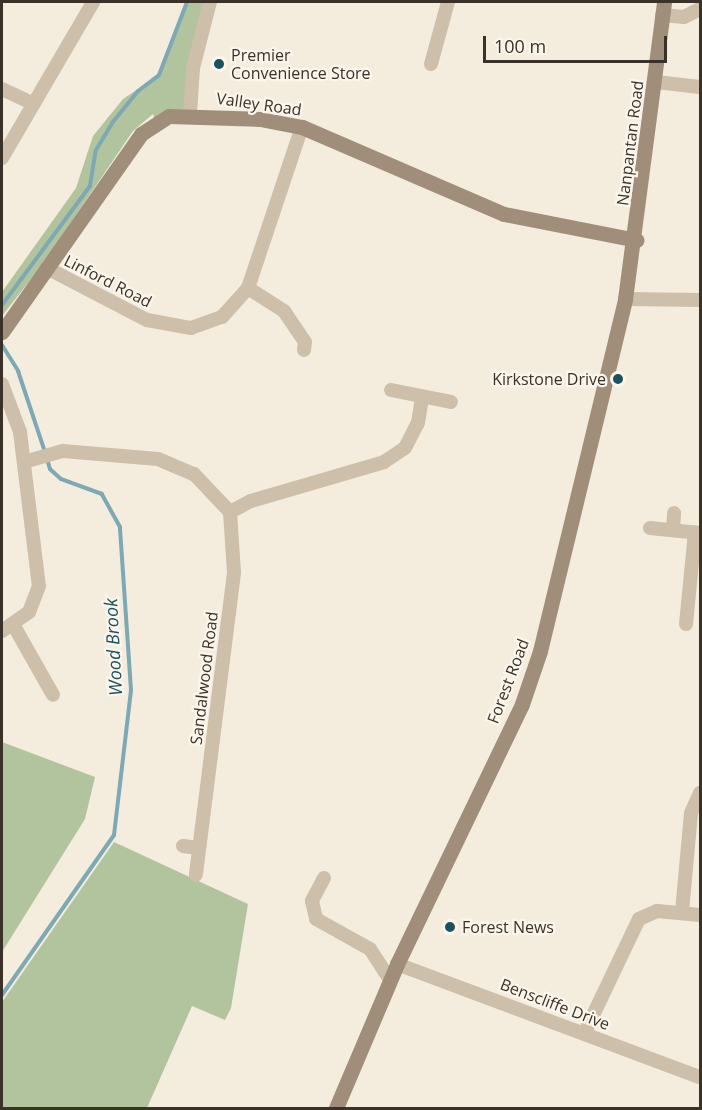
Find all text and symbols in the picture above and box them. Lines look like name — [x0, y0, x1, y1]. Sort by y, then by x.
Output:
scale bar — [486, 24, 670, 62]
text: 100 m — [494, 34, 546, 58]
place label: Premier Convenience Store — [231, 45, 371, 83]
marker: Premier Convenience Store — [212, 57, 226, 71]
street label: Nanpantan Road — [613, 79, 647, 207]
street label: Valley Road — [215, 89, 303, 119]
street label: Linford Road — [61, 251, 155, 311]
place label: Kirkstone Drive — [492, 369, 606, 389]
marker: Kirkstone Drive — [611, 372, 625, 386]
water label: Wood Brook — [100, 598, 126, 696]
street label: Sandalwood Road — [186, 610, 222, 746]
street label: Forest Road — [483, 636, 533, 726]
place label: Forest News — [462, 917, 554, 937]
marker: Forest News — [443, 920, 457, 934]
street label: Benscliffe Drive — [498, 974, 612, 1034]

